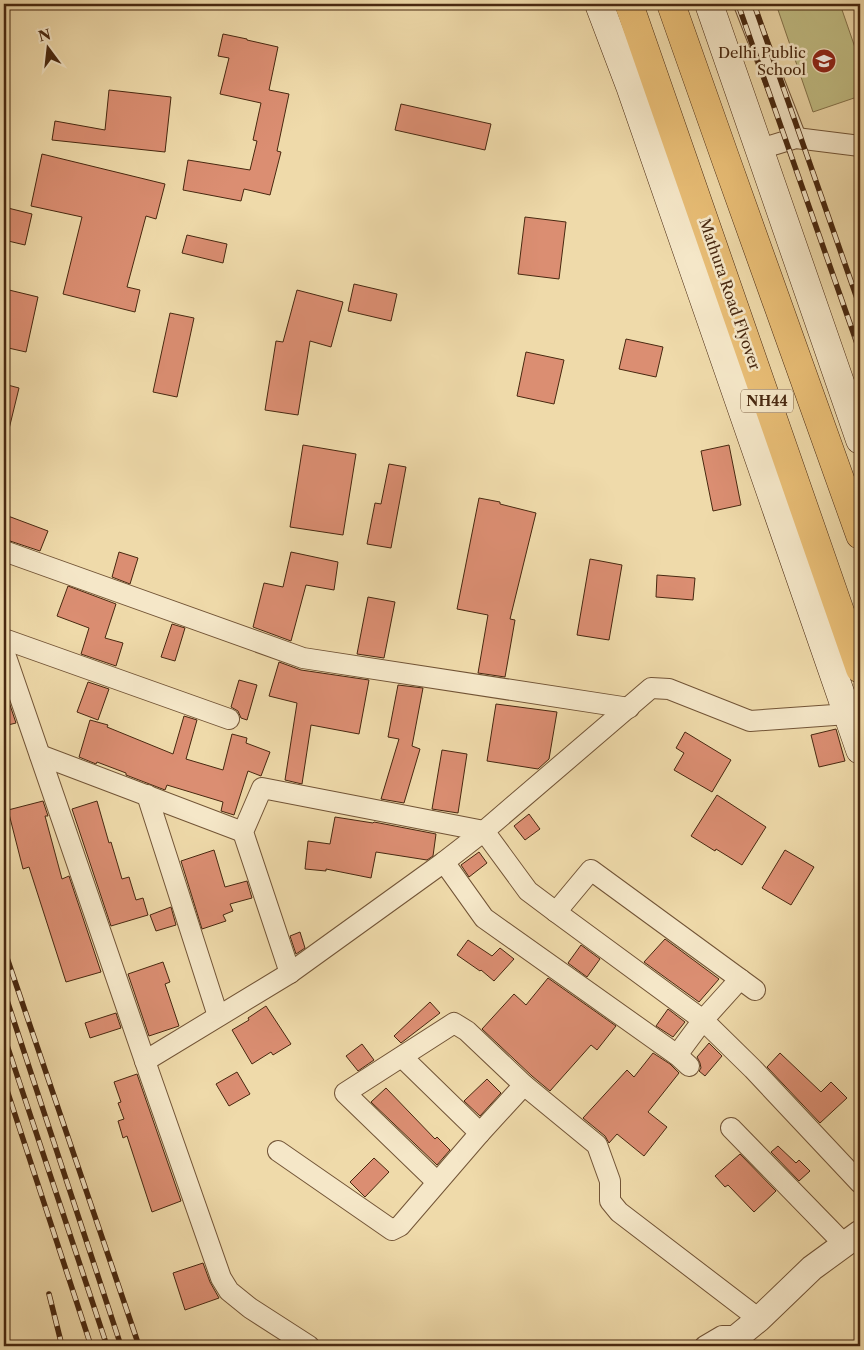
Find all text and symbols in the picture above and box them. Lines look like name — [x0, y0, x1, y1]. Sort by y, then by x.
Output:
north arrow — [22, 22, 72, 72]
text: N — [36, 25, 53, 46]
place label: Delhi Public School — [718, 43, 807, 79]
school or university icon: Delhi Public School — [811, 48, 837, 74]
street label: Mathura Road Flyover — [695, 216, 765, 373]
road number: NH44 — [741, 390, 793, 412]

